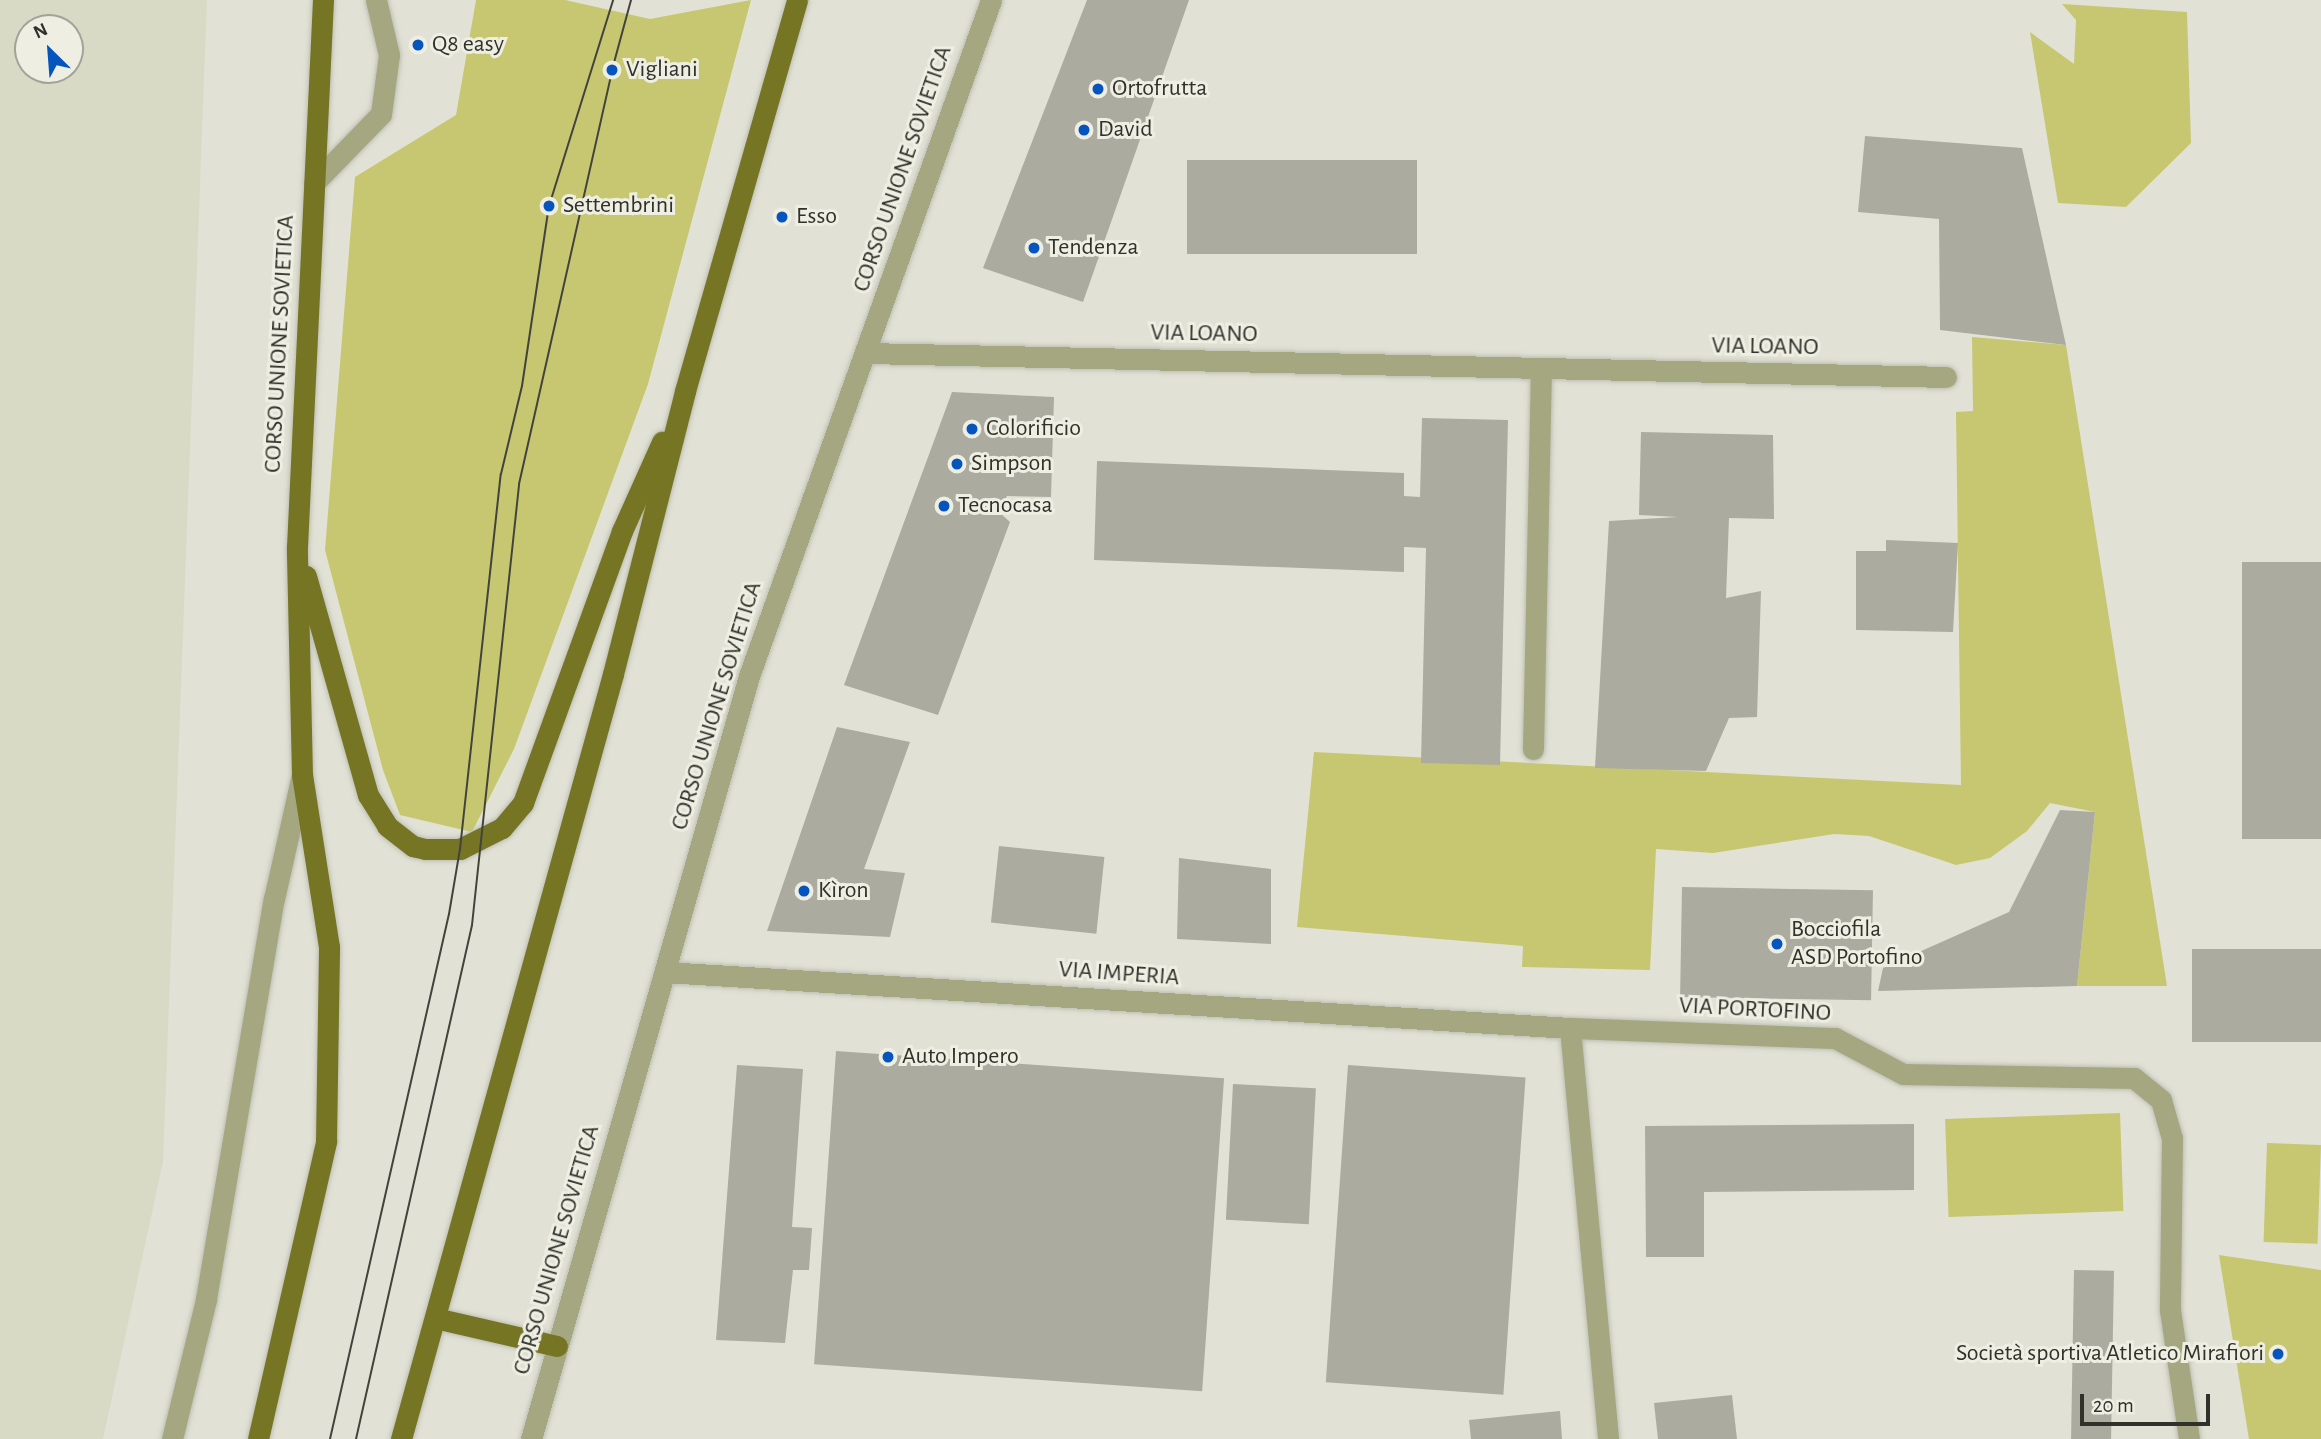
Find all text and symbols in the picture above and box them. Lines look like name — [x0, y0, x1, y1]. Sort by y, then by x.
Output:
north arrow — [14, 14, 84, 84]
text: N — [31, 20, 51, 43]
place label: Q8 easy — [432, 31, 504, 59]
marker: Q8 easy — [410, 37, 426, 53]
street label: CORSO UNIONE SOVIETICA — [847, 42, 959, 296]
place label: Vigliani — [626, 56, 698, 84]
marker: Vigliani — [604, 62, 620, 78]
place label: Ortofrutta — [1112, 75, 1207, 103]
marker: Ortofrutta — [1090, 81, 1106, 97]
place label: David — [1098, 116, 1153, 144]
marker: David — [1076, 122, 1092, 138]
place label: Settembrini — [563, 192, 674, 220]
marker: Settembrini — [541, 198, 557, 214]
place label: Esso — [796, 203, 837, 231]
marker: Esso — [774, 209, 790, 225]
street label: CORSO UNIONE SOVIETICA — [259, 214, 301, 474]
place label: Tendenza — [1048, 234, 1138, 262]
marker: Tendenza — [1026, 240, 1042, 256]
street label: VIA LOANO — [1150, 319, 1258, 349]
street label: VIA LOANO — [1711, 332, 1819, 362]
place label: Colorificio — [986, 415, 1081, 443]
marker: Colorificio — [964, 421, 980, 437]
place label: Simpson — [971, 450, 1052, 478]
marker: Simpson — [949, 456, 965, 472]
place label: Tecnocasa — [958, 492, 1052, 520]
marker: Tecnocasa — [936, 498, 952, 514]
street label: CORSO UNIONE SOVIETICA — [666, 578, 768, 834]
place label: Kìron — [818, 877, 869, 905]
marker: Kìron — [796, 883, 812, 899]
place label: Bocciofila ASD Portofino — [1791, 916, 1923, 972]
marker: Bocciofila ASD Portofino — [1769, 936, 1785, 952]
street label: VIA IMPERIA — [1058, 955, 1180, 993]
street label: VIA PORTOFINO — [1678, 992, 1832, 1028]
place label: Auto Impero — [902, 1043, 1019, 1071]
marker: Auto Impero — [880, 1049, 896, 1065]
street label: CORSO UNIONE SOVIETICA — [508, 1122, 606, 1378]
place label: Società sportiva Atletico Mirafiori — [1956, 1340, 2264, 1368]
marker: Società sportiva Atletico Mirafiori — [2270, 1346, 2286, 1362]
scale bar — [2083, 1380, 2212, 1424]
text: 20 m — [2093, 1395, 2134, 1416]

